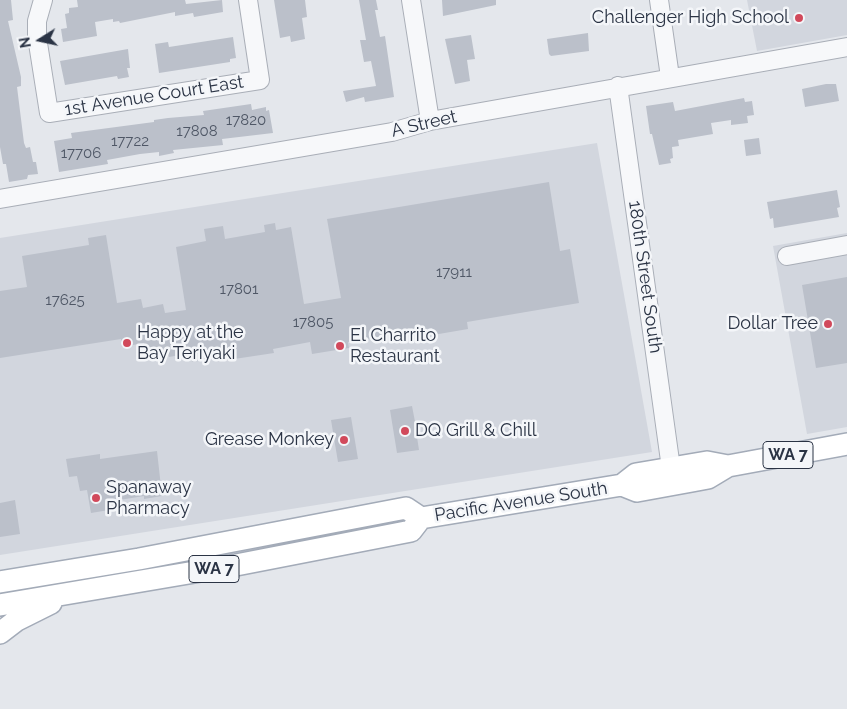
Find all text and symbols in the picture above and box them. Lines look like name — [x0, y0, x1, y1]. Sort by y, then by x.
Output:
place label: Challenger High School — [592, 7, 789, 29]
marker: Challenger High School — [793, 12, 805, 24]
north arrow — [15, 15, 65, 65]
text: N — [16, 36, 34, 49]
street label: 1st Avenue Court East — [63, 71, 245, 121]
street label: A Street — [389, 106, 459, 142]
house number: 17820 — [226, 111, 266, 129]
house number: 17808 — [176, 122, 218, 140]
house number: 17722 — [111, 132, 149, 150]
house number: 17706 — [61, 144, 101, 162]
street label: 180th Street South — [624, 199, 666, 355]
house number: 17911 — [436, 263, 472, 281]
house number: 17801 — [220, 280, 258, 298]
house number: 17625 — [45, 291, 85, 309]
house number: 17805 — [293, 313, 333, 331]
place label: Dollar Tree — [727, 313, 818, 335]
marker: Dollar Tree — [822, 318, 834, 330]
place label: Happy at the Bay Teriyaki — [137, 322, 244, 364]
place label: El Charrito Restaurant — [350, 325, 440, 368]
marker: Happy at the Bay Teriyaki — [121, 337, 133, 349]
marker: El Charrito Restaurant — [334, 340, 346, 352]
place label: DQ Grill & Chill — [415, 420, 537, 442]
marker: DQ Grill & Chill — [399, 425, 411, 437]
place label: Grease Monkey — [205, 429, 334, 451]
marker: Grease Monkey — [338, 434, 350, 446]
road number: WA 7 — [763, 442, 813, 468]
place label: Spanaway Pharmacy — [106, 477, 192, 520]
street label: Pacific Avenue South — [433, 478, 609, 526]
marker: Spanaway Pharmacy — [90, 492, 102, 504]
road number: WA 7 — [189, 556, 239, 582]

